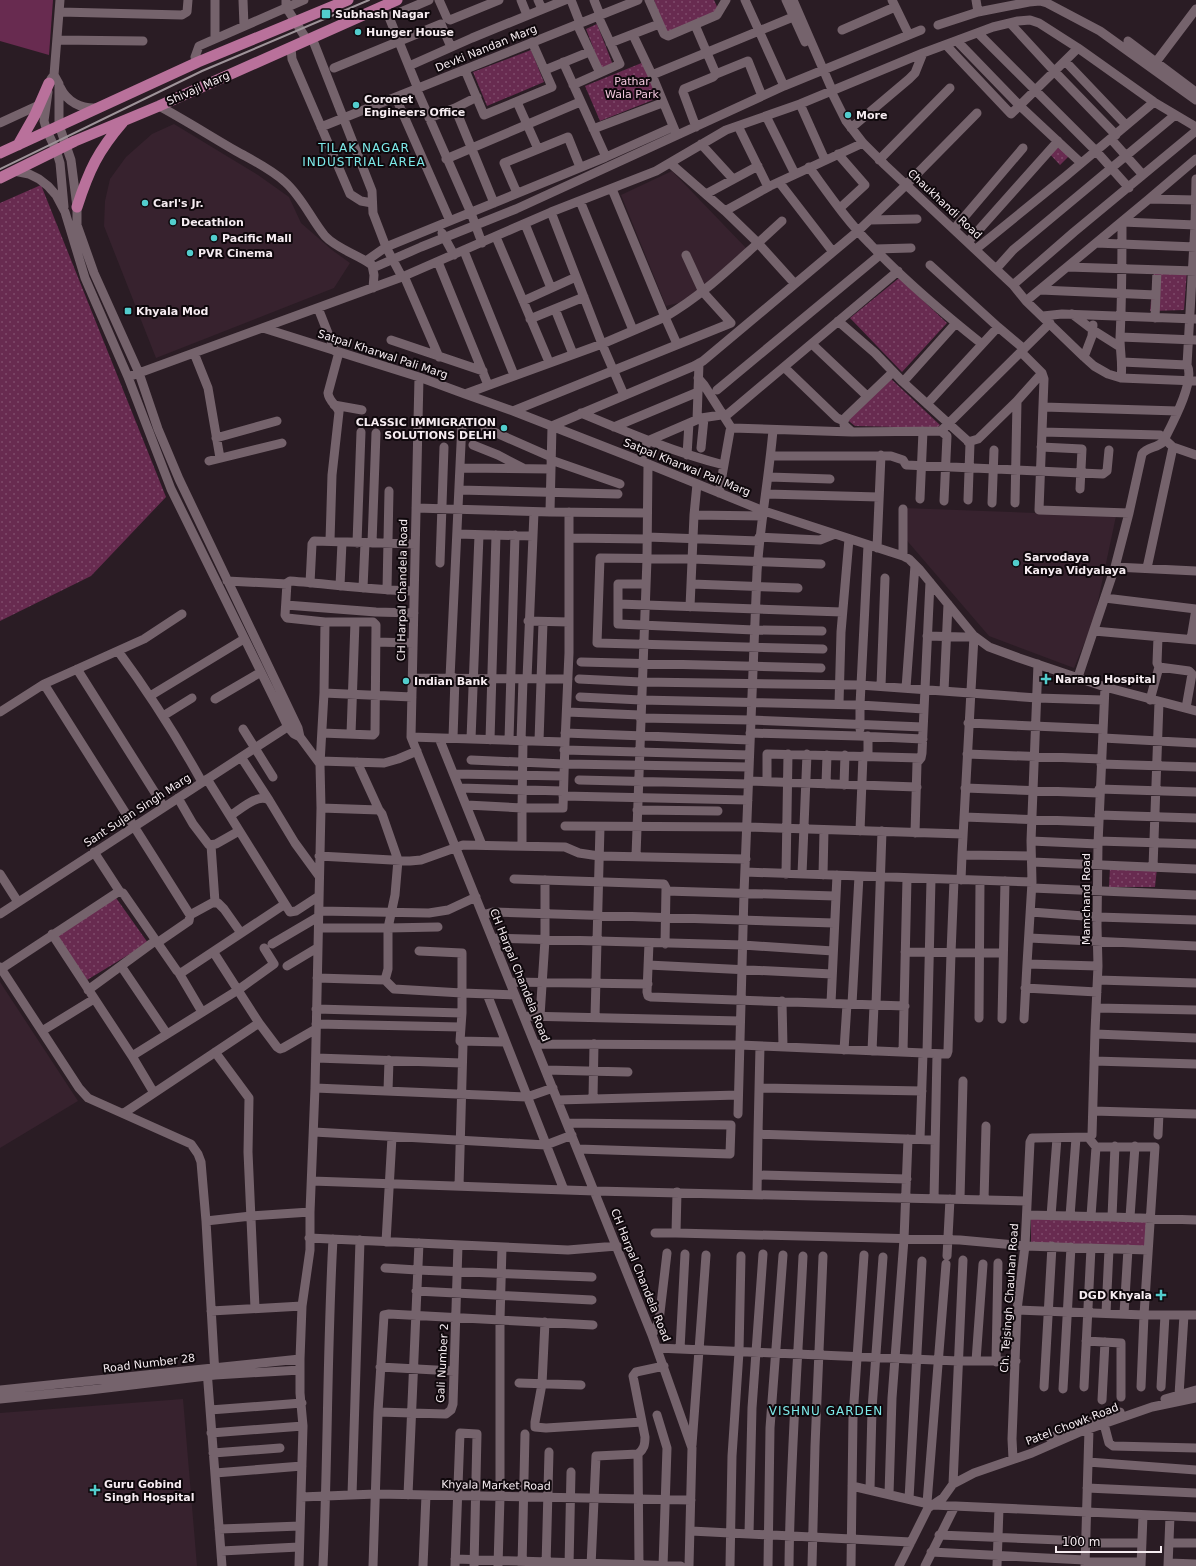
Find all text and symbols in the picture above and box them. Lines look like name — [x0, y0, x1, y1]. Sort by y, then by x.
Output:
marker: Subhash Nagar — [320, 8, 332, 20]
place label: Subhash Nagar — [335, 8, 430, 21]
street label: Devki Nandan Marg — [434, 22, 539, 75]
place label: Hunger House — [366, 26, 454, 39]
marker: Hunger House — [353, 27, 363, 37]
street label: Shivaji Marg — [165, 69, 232, 108]
park label: Pathar Wala Park — [605, 75, 660, 101]
place label: Coronet Engineers Office — [364, 93, 465, 119]
marker: Coronet Engineers Office — [351, 100, 361, 110]
place label: More — [856, 109, 887, 122]
marker: More — [843, 110, 853, 120]
district label: TILAK NAGAR INDUSTRIAL AREA — [302, 141, 426, 169]
street label: Chaukhandi Road — [905, 167, 984, 242]
place label: Carl's Jr. — [153, 197, 204, 210]
marker: Carl's Jr. — [140, 198, 150, 208]
place label: Decathlon — [181, 216, 244, 229]
marker: Decathlon — [168, 217, 178, 227]
place label: Pacific Mall — [222, 232, 292, 245]
marker: Pacific Mall — [209, 233, 219, 243]
place label: PVR Cinema — [198, 247, 273, 260]
marker: PVR Cinema — [185, 248, 195, 258]
place label: Khyala Mod — [136, 305, 208, 318]
marker: Khyala Mod — [123, 306, 133, 316]
street label: Satpal Kharwal Pali Marg — [316, 327, 450, 382]
place label: CLASSIC IMMIGRATION SOLUTIONS DELHI — [356, 416, 496, 442]
marker: CLASSIC IMMIGRATION SOLUTIONS DELHI — [499, 423, 509, 433]
street label: Satpal Kharwal Pali Marg — [621, 436, 752, 499]
street label: CH Harpal Chandela Road — [395, 519, 410, 661]
place label: Sarvodaya Kanya Vidyalaya — [1024, 551, 1126, 577]
marker: Sarvodaya Kanya Vidyalaya — [1011, 558, 1021, 568]
marker: Narang Hospital — [1040, 673, 1052, 685]
place label: Narang Hospital — [1055, 673, 1155, 686]
place label: Indian Bank — [414, 675, 488, 688]
marker: Indian Bank — [401, 676, 411, 686]
street label: Sant Sujan Singh Marg — [81, 771, 193, 850]
street label: Mamchand Road — [1080, 853, 1093, 945]
street label: CH Harpal Chandela Road — [487, 907, 552, 1044]
street label: CH Harpal Chandela Road — [608, 1207, 673, 1344]
street label: Ch. Tejsingh Chauhan Road — [998, 1223, 1021, 1373]
place label: DGD Khyala — [1079, 1289, 1152, 1302]
marker: DGD Khyala — [1155, 1289, 1167, 1301]
street label: Gali Number 2 — [434, 1323, 451, 1403]
street label: Road Number 28 — [102, 1351, 196, 1376]
street label: Patel Chowk Road — [1024, 1401, 1120, 1448]
district label: VISHNU GARDEN — [769, 1404, 883, 1418]
place label: Guru Gobind Singh Hospital — [104, 1478, 194, 1504]
street label: Khyala Market Road — [441, 1478, 551, 1493]
marker: Guru Gobind Singh Hospital — [89, 1484, 101, 1496]
scale bar — [1056, 1528, 1161, 1554]
text: 100 m — [1062, 1535, 1100, 1549]

